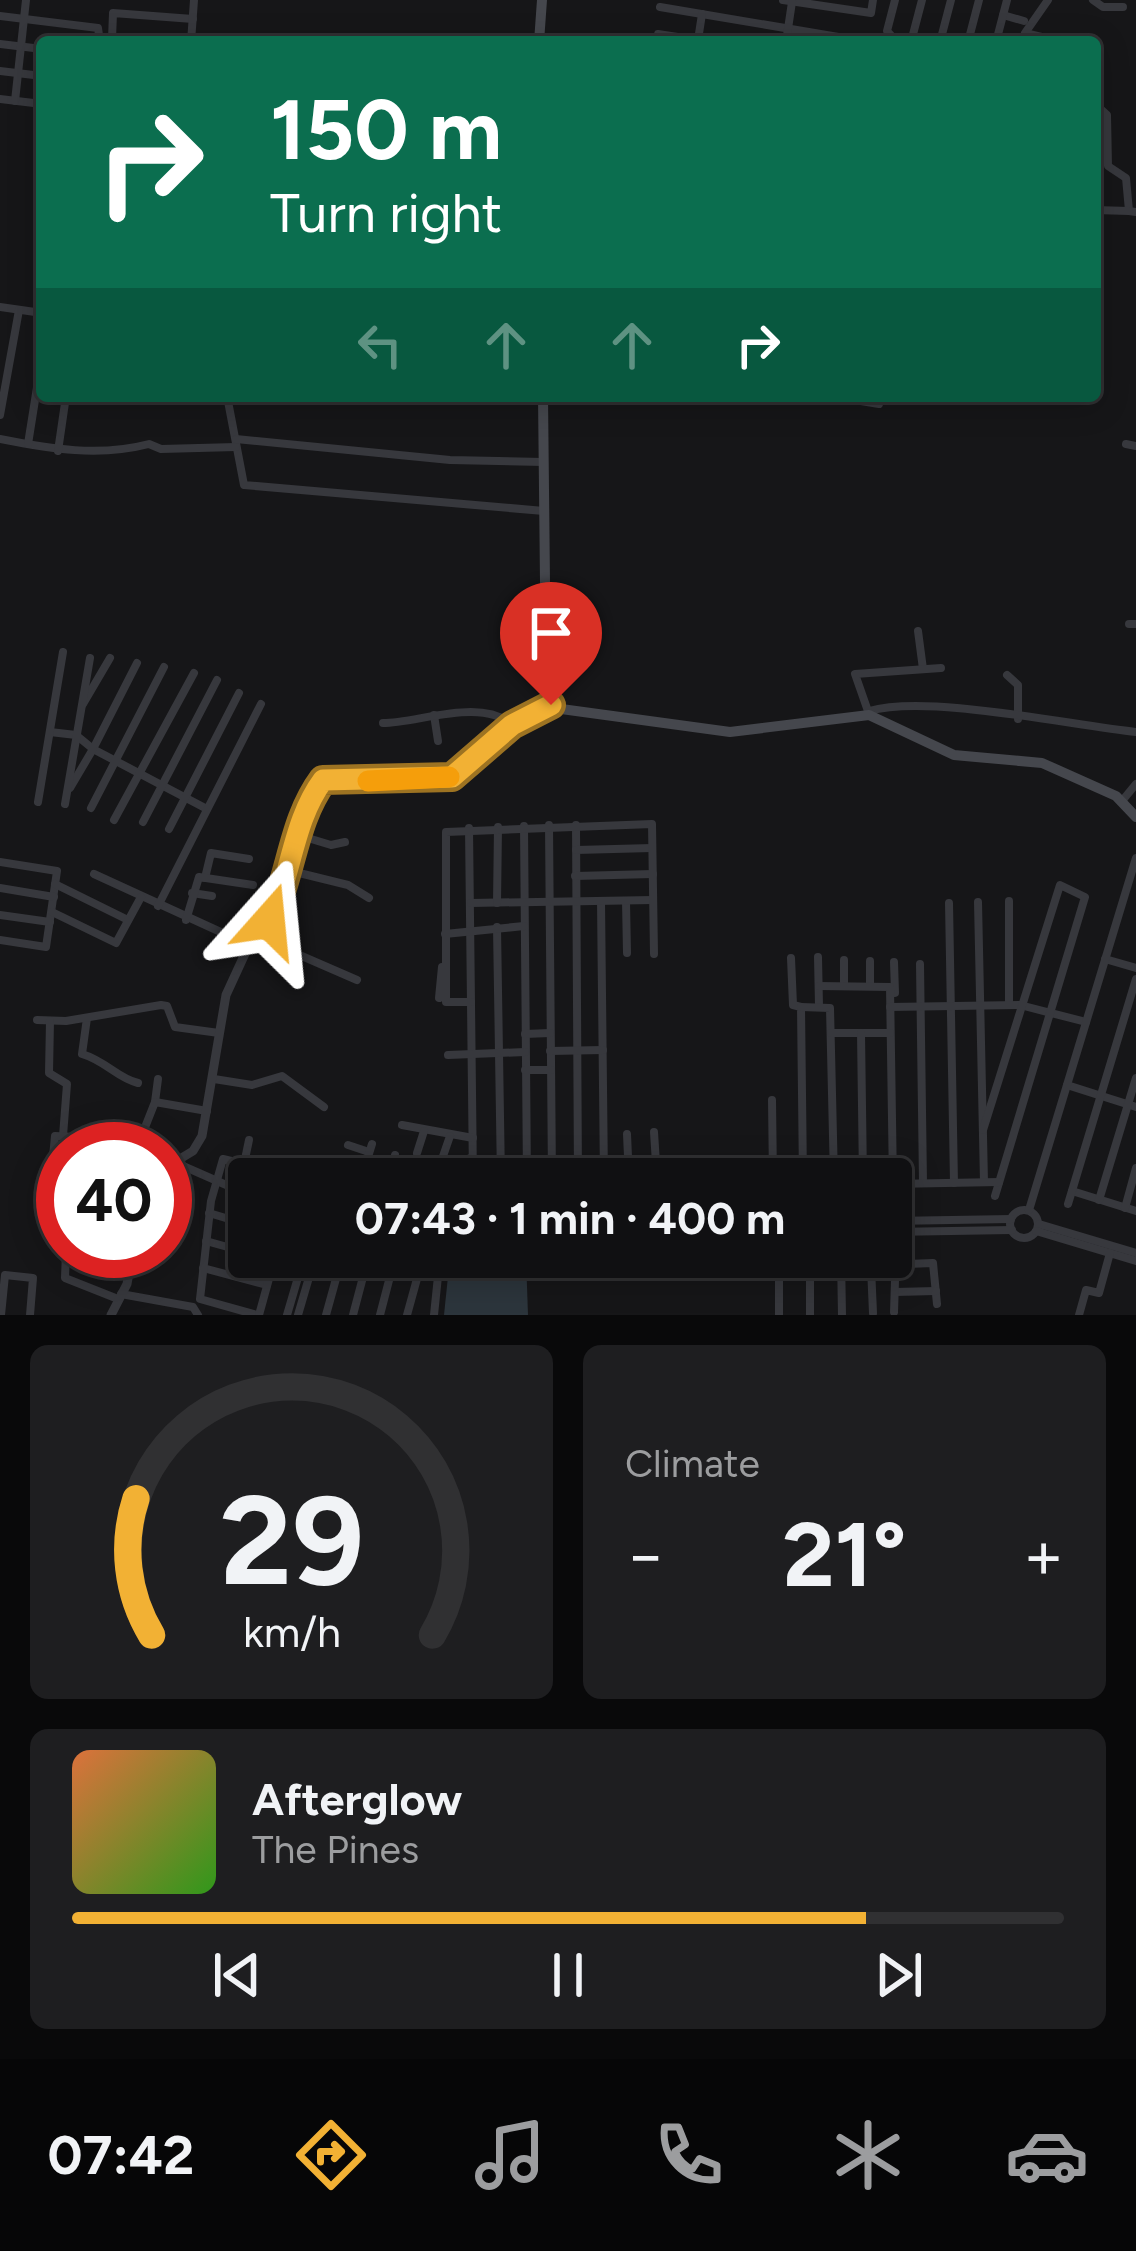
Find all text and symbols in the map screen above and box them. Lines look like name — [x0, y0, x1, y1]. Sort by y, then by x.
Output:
text: 150 m — [270, 79, 502, 180]
icon: right — [72, 84, 228, 240]
text: Turn right — [270, 181, 502, 246]
icon: left — [347, 312, 413, 378]
icon: ahead — [473, 312, 539, 378]
icon: ahead — [599, 312, 665, 378]
icon: right — [725, 312, 791, 378]
pin — [500, 582, 602, 705]
icon: arrive — [518, 600, 584, 666]
position arrow — [206, 858, 332, 984]
speed limit sign: 40 — [36, 1122, 192, 1278]
text: 07:43 · 1 min · 400 m — [355, 1191, 785, 1245]
text: Climate — [625, 1440, 760, 1487]
text: 29 — [219, 1465, 364, 1615]
text: 21° — [782, 1500, 907, 1609]
text: − — [625, 1515, 666, 1595]
text: + — [1023, 1515, 1064, 1595]
text: km/h — [243, 1606, 340, 1658]
text: Afterglow — [252, 1772, 462, 1826]
text: The Pines — [252, 1826, 419, 1873]
icon: previous — [204, 1942, 270, 2008]
icon: pause — [535, 1942, 601, 2008]
icon: next — [866, 1942, 932, 2008]
icon: directions — [289, 2113, 373, 2197]
icon: music — [468, 2113, 552, 2197]
icon: phone — [647, 2113, 731, 2197]
icon: climate — [826, 2113, 910, 2197]
icon: car — [1005, 2113, 1089, 2197]
text: 07:42 — [47, 2123, 194, 2188]

